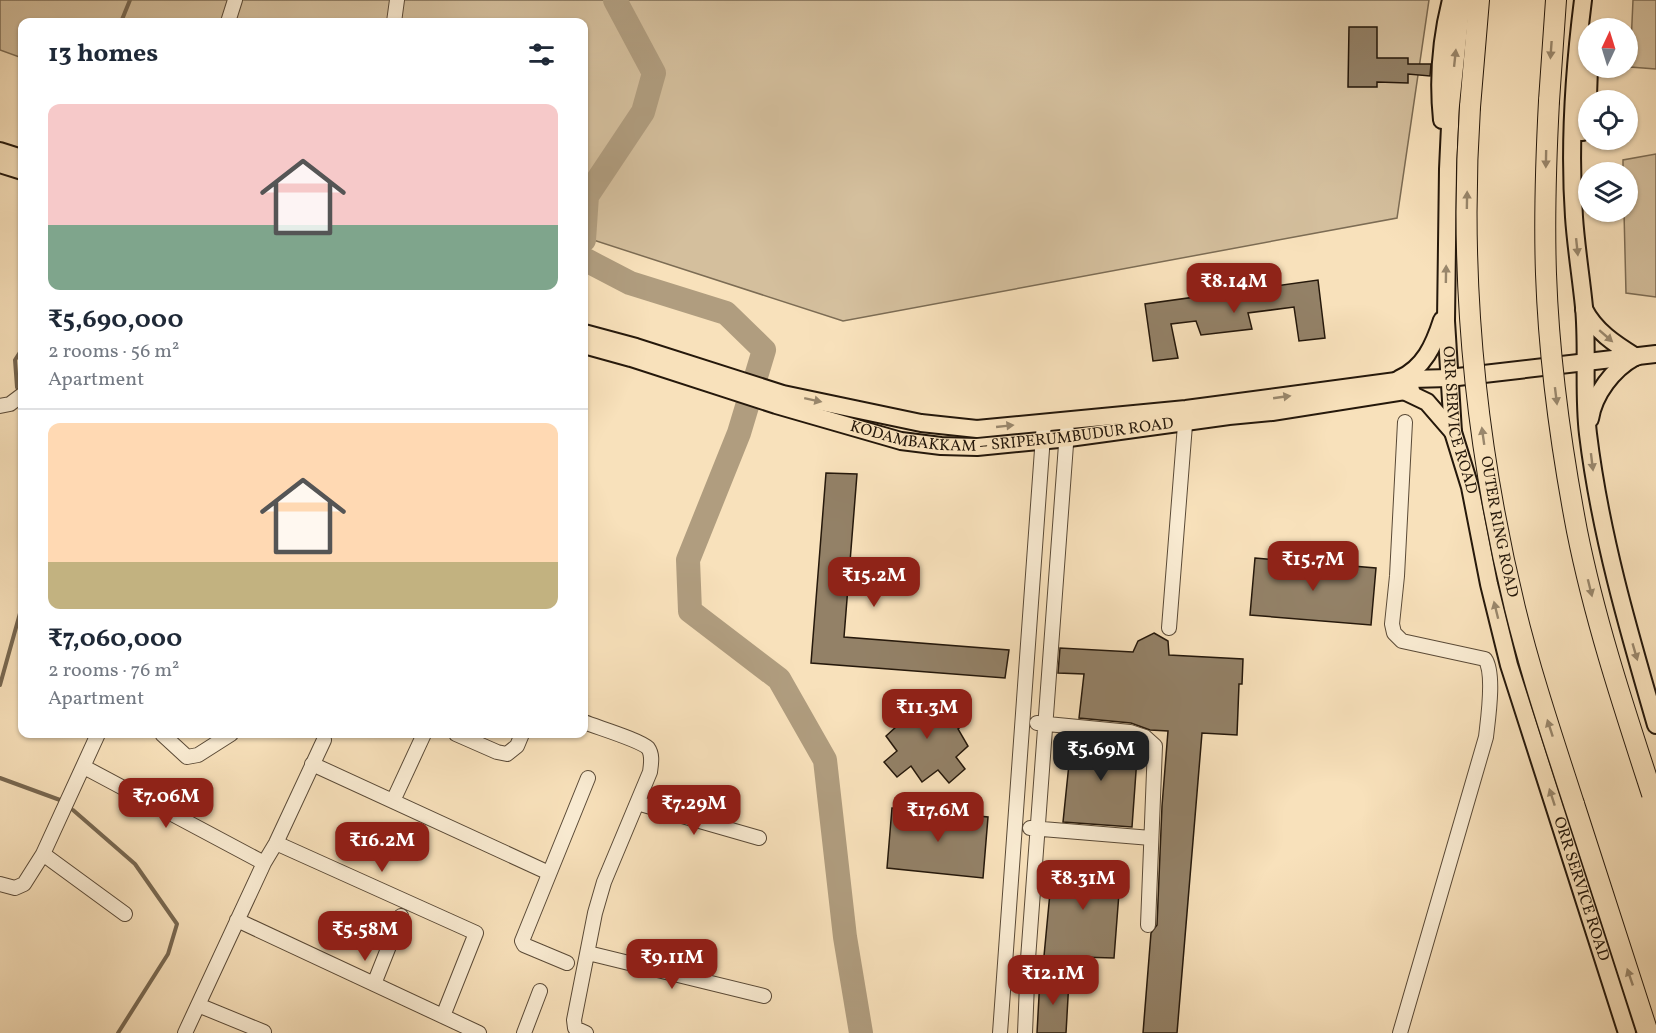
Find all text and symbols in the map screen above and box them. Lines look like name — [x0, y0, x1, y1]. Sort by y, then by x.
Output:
north arrow — [1578, 18, 1638, 78]
map controls — [1578, 18, 1638, 222]
text: 13 homes — [48, 36, 158, 72]
icon: filters — [525, 38, 558, 71]
one-way arrow — [1547, 41, 1556, 60]
one-way arrow — [1450, 49, 1460, 68]
button: locate — [1578, 90, 1638, 150]
icon: home — [249, 143, 357, 251]
one-way arrow — [1542, 150, 1551, 169]
button: layers — [1578, 162, 1638, 222]
one-way arrow — [1462, 190, 1472, 209]
one-way arrow — [1572, 237, 1582, 256]
pin: ₹8.14M — [1185, 263, 1283, 314]
one-way arrow — [1442, 264, 1451, 283]
text: ₹8.14M — [1201, 268, 1267, 296]
text: ₹5,690,000 — [48, 302, 183, 338]
one-way arrow — [1598, 329, 1613, 342]
text: 2 rooms · 56 m² — [48, 338, 179, 366]
street label: ORR SERVICE ROAD — [1437, 345, 1482, 496]
text: Apartment — [48, 366, 144, 394]
one-way arrow — [1552, 386, 1561, 405]
one-way arrow — [1273, 393, 1292, 402]
one-way arrow — [804, 396, 823, 405]
text: KODAMBAKKAM – SRIPERUMBUDUR ROAD — [847, 413, 1175, 458]
street label: KODAMBAKKAM – SRIPERUMBUDUR ROAD — [849, 413, 1177, 433]
one-way arrow — [995, 421, 1014, 431]
one-way arrow — [1478, 426, 1487, 445]
one-way arrow — [1587, 453, 1596, 472]
street label: OUTER RING ROAD — [1474, 454, 1523, 600]
icon: home — [249, 462, 357, 570]
pin: ₹15.7M — [1264, 541, 1362, 592]
text: ₹15.7M — [1282, 546, 1344, 574]
pin: ₹15.2M — [825, 557, 923, 608]
text: ₹15.2M — [842, 562, 906, 590]
one-way arrow — [1586, 579, 1596, 597]
one-way arrow — [1491, 601, 1501, 620]
text: ₹7,060,000 — [48, 621, 182, 657]
one-way arrow — [1631, 643, 1640, 661]
text: 2 rooms · 76 m² — [48, 657, 180, 685]
text: Apartment — [48, 685, 144, 713]
pin: ₹11.3M — [878, 689, 976, 740]
text: ₹11.3M — [896, 694, 958, 722]
one-way arrow — [1545, 719, 1554, 737]
pin: ₹5.69M — [1052, 731, 1150, 782]
text: ₹5.69M — [1067, 736, 1135, 764]
pin: ₹7.06M — [117, 778, 215, 829]
text: ₹7.06M — [132, 783, 200, 811]
pin: ₹7.29M — [645, 785, 743, 836]
one-way arrow — [1547, 788, 1556, 806]
text: ₹7.29M — [661, 790, 727, 818]
pin: ₹17.6M — [889, 792, 987, 843]
text: ₹17.6M — [907, 797, 969, 825]
street label: ORR SERVICE ROAD — [1547, 814, 1614, 964]
pin: ₹16.2M — [333, 822, 431, 873]
text: ₹16.2M — [349, 827, 415, 855]
pin: ₹8.31M — [1034, 860, 1132, 911]
text: ₹8.31M — [1051, 865, 1115, 893]
pin: ₹5.58M — [316, 911, 414, 962]
text: ₹5.58M — [332, 916, 398, 944]
pin: ₹9.11M — [623, 939, 721, 990]
text: ₹9.11M — [640, 944, 704, 972]
pin: ₹12.1M — [1004, 955, 1102, 1006]
text: ₹12.1M — [1022, 960, 1084, 988]
one-way arrow — [1625, 968, 1634, 986]

